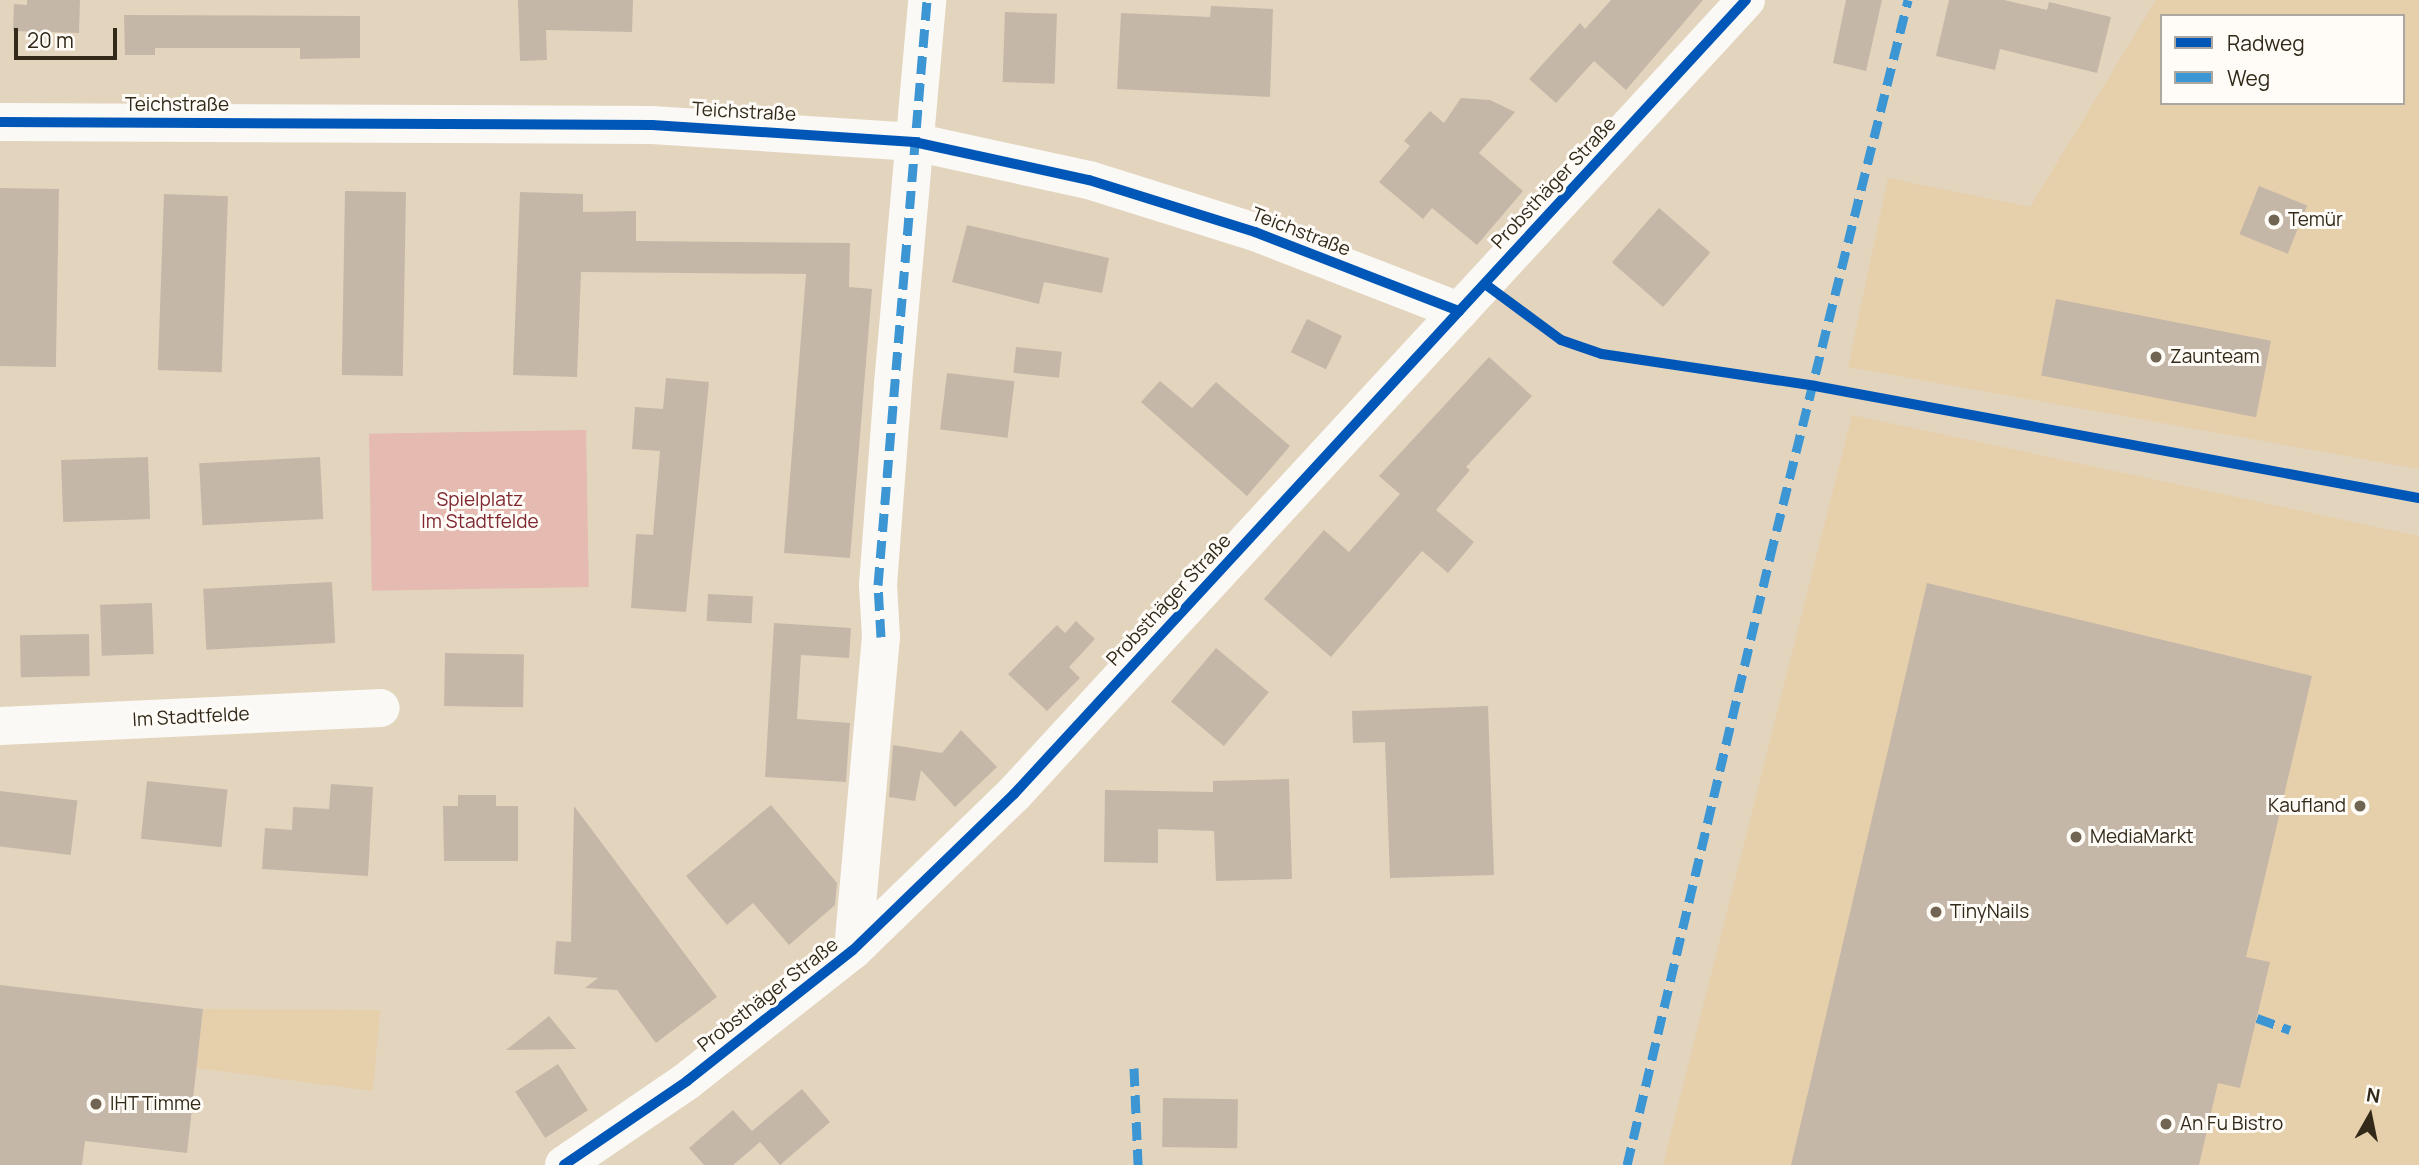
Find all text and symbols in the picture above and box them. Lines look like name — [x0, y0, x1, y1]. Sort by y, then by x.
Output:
scale bar — [18, 14, 121, 58]
legend — [2160, 14, 2405, 105]
text: 20 m — [27, 26, 74, 54]
text: Radweg — [2227, 29, 2305, 57]
text: Weg — [2227, 64, 2270, 92]
street label: Teichstraße — [125, 94, 229, 116]
street label: Teichstraße — [691, 98, 797, 126]
street label: Probsthäger Straße — [1487, 112, 1621, 254]
street label: Teichstraße — [1248, 203, 1354, 261]
place label: Temür — [2288, 209, 2343, 231]
marker: Temür — [2266, 212, 2282, 228]
place label: Zaunteam — [2170, 346, 2260, 368]
marker: Zaunteam — [2148, 349, 2164, 365]
park label: Spielplatz Im Stadtfelde — [421, 489, 539, 533]
street label: Probsthäger Straße — [1102, 529, 1236, 671]
street label: Im Stadtfelde — [132, 703, 250, 731]
place label: Kaufland — [2268, 795, 2346, 817]
marker: Kaufland — [2352, 798, 2368, 814]
place label: MediaMarkt — [2090, 826, 2194, 848]
marker: MediaMarkt — [2068, 829, 2084, 845]
place label: TinyNails — [1950, 901, 2029, 923]
marker: TinyNails — [1928, 904, 1944, 920]
street label: Probsthäger Straße — [693, 933, 843, 1057]
north arrow — [2335, 1081, 2405, 1151]
text: N — [2365, 1081, 2382, 1109]
place label: IHT Timme — [110, 1093, 202, 1115]
marker: IHT Timme — [88, 1096, 104, 1112]
place label: An Fu Bistro — [2180, 1113, 2283, 1135]
marker: An Fu Bistro — [2158, 1116, 2174, 1132]

